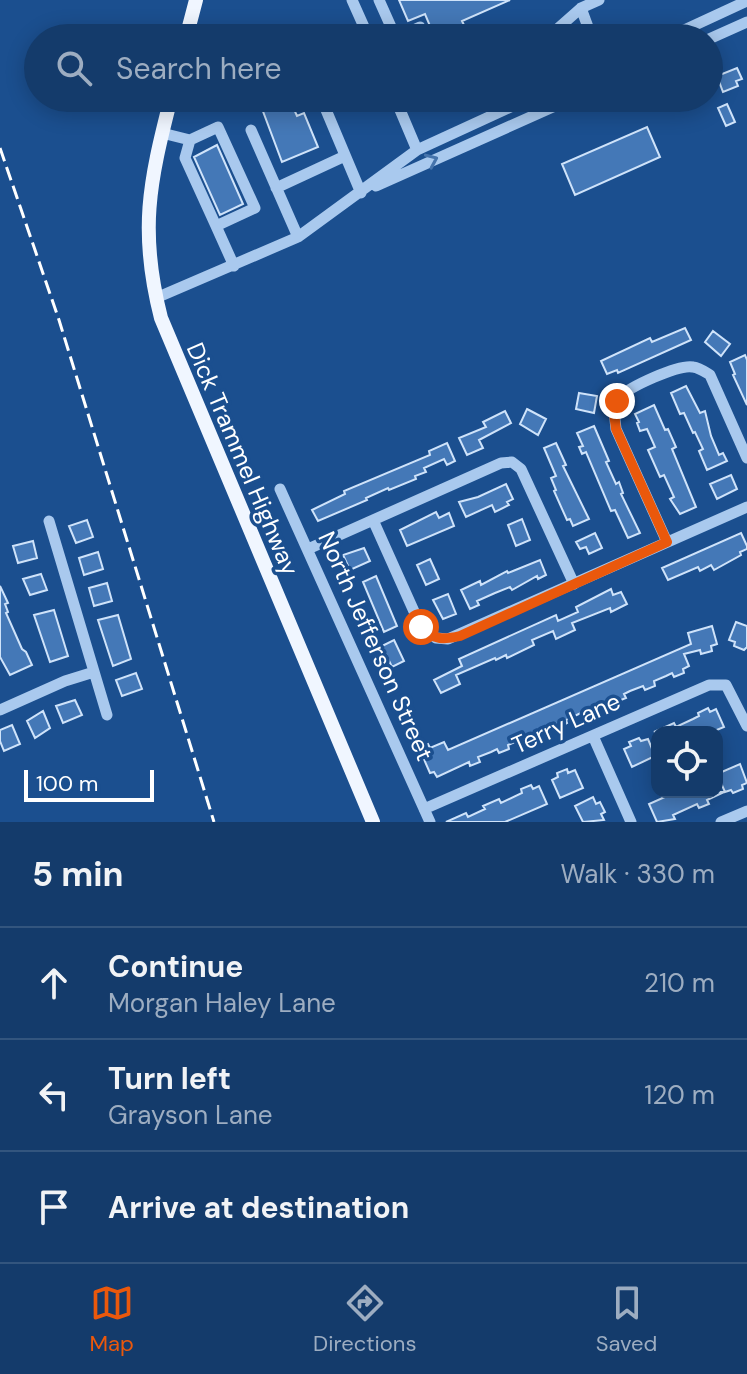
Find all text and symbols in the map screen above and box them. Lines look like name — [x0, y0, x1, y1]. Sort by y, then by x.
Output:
search box — [24, 24, 723, 112]
icon: search — [52, 46, 96, 90]
text: Search here — [116, 49, 282, 88]
one-way arrow — [423, 154, 438, 170]
street label: Dick Trammel Highway — [180, 338, 306, 580]
route end — [599, 383, 635, 419]
street label: North Jefferson Street — [311, 527, 441, 765]
route start — [403, 609, 439, 645]
street label: Terry Lane — [507, 685, 625, 761]
map controls — [651, 726, 723, 798]
button: locate — [651, 726, 723, 798]
scale bar — [24, 766, 154, 802]
text: 100 m — [36, 769, 98, 798]
text: 5 min — [32, 852, 123, 897]
text: Walk · 330 m — [560, 857, 715, 891]
text: Continue — [108, 947, 243, 986]
icon: ahead — [32, 961, 76, 1005]
text: 210 m — [644, 966, 715, 1000]
text: Morgan Haley Lane — [108, 986, 336, 1020]
text: Turn left — [108, 1059, 231, 1098]
icon: left — [32, 1073, 76, 1117]
text: 120 m — [644, 1078, 715, 1112]
text: Grayson Lane — [108, 1098, 273, 1132]
icon: arrive — [32, 1185, 76, 1229]
text: Arrive at destination — [108, 1188, 409, 1227]
tab: Map — [90, 1281, 134, 1358]
tab: Directions — [313, 1281, 417, 1358]
tab: Saved — [596, 1281, 657, 1358]

